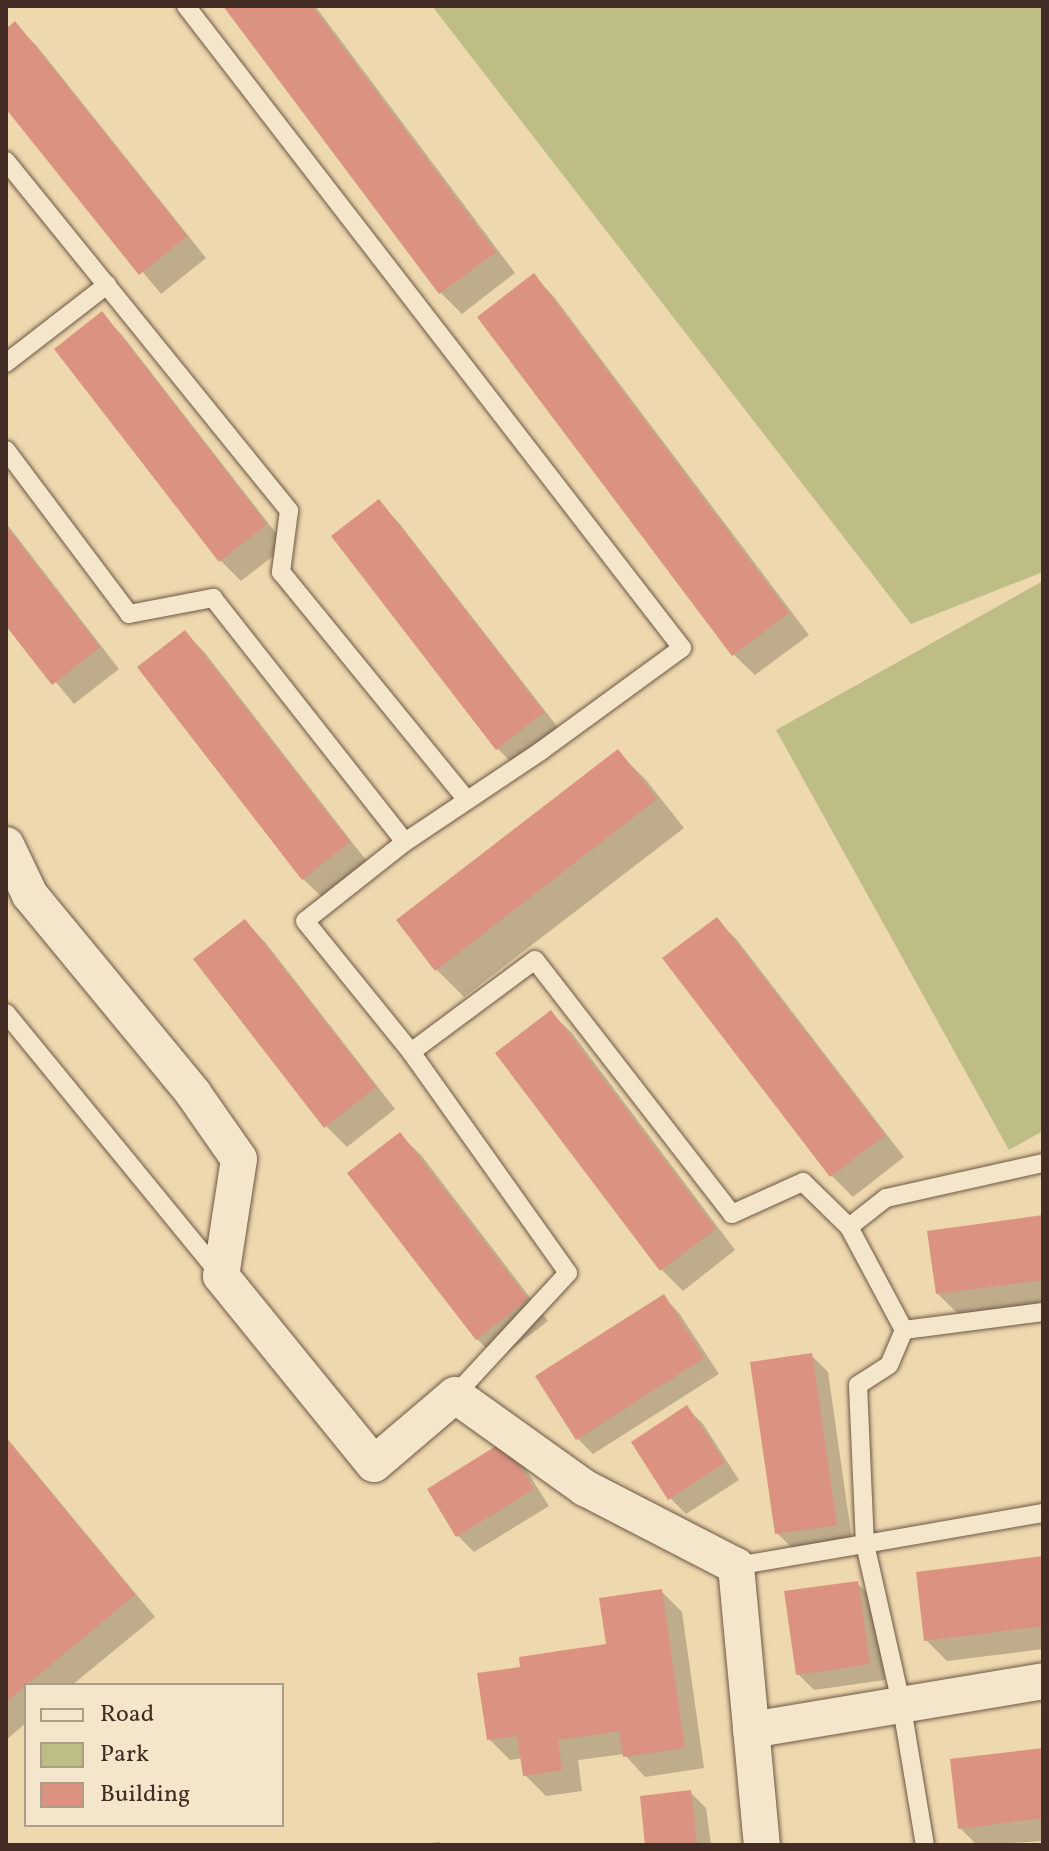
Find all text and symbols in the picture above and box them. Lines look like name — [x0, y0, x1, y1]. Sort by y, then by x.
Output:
legend — [24, 1683, 284, 1827]
text: Road — [100, 1698, 154, 1732]
text: Park — [100, 1738, 149, 1772]
text: Building — [100, 1778, 190, 1812]

